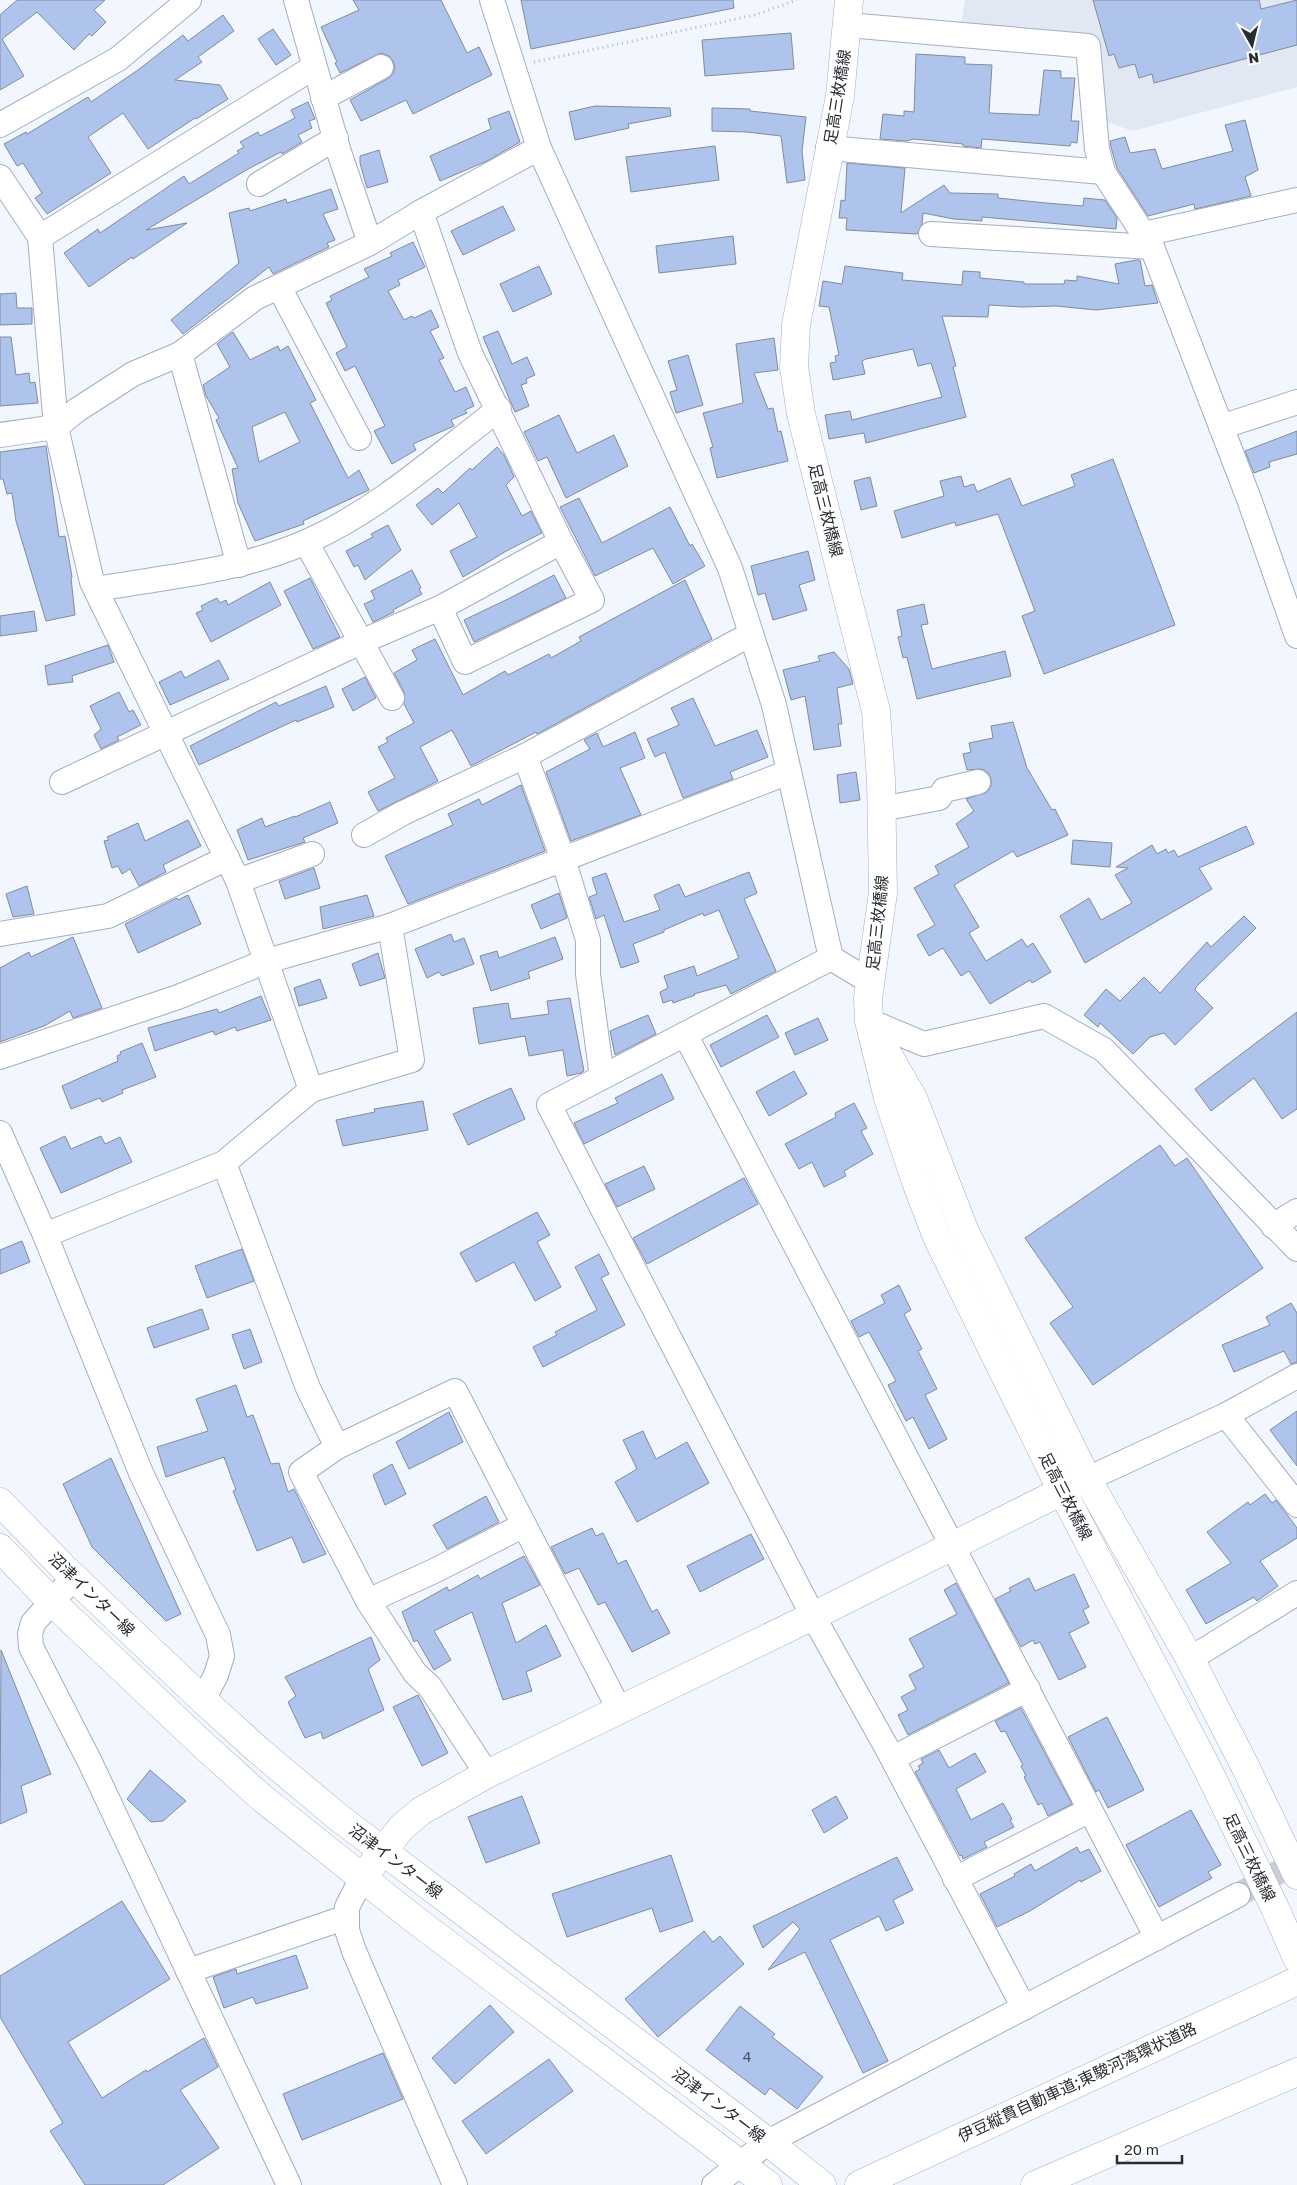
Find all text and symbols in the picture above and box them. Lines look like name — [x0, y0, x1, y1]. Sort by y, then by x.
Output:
north arrow — [1227, 20, 1277, 70]
street label: 足高三枚橋線 — [820, 48, 854, 146]
text: N — [1247, 49, 1260, 68]
street label: 足高三枚橋線 — [805, 461, 847, 559]
street label: 足高三枚橋線 — [862, 874, 892, 972]
street label: 足高三枚橋線 — [1035, 1449, 1097, 1543]
street label: 沼津インター線 — [45, 1548, 139, 1640]
street label: 足高三枚橋線 — [1220, 1809, 1280, 1905]
street label: 沼津インター線 — [345, 1819, 447, 1903]
street label: 伊豆縦貫自動車道;東駿河湾環状道路 — [955, 2018, 1199, 2146]
house number: 4 — [743, 2048, 751, 2065]
street label: 沼津インター線 — [668, 2063, 770, 2147]
scale bar — [1117, 2132, 1182, 2164]
text: 20 m — [1124, 2140, 1159, 2158]

